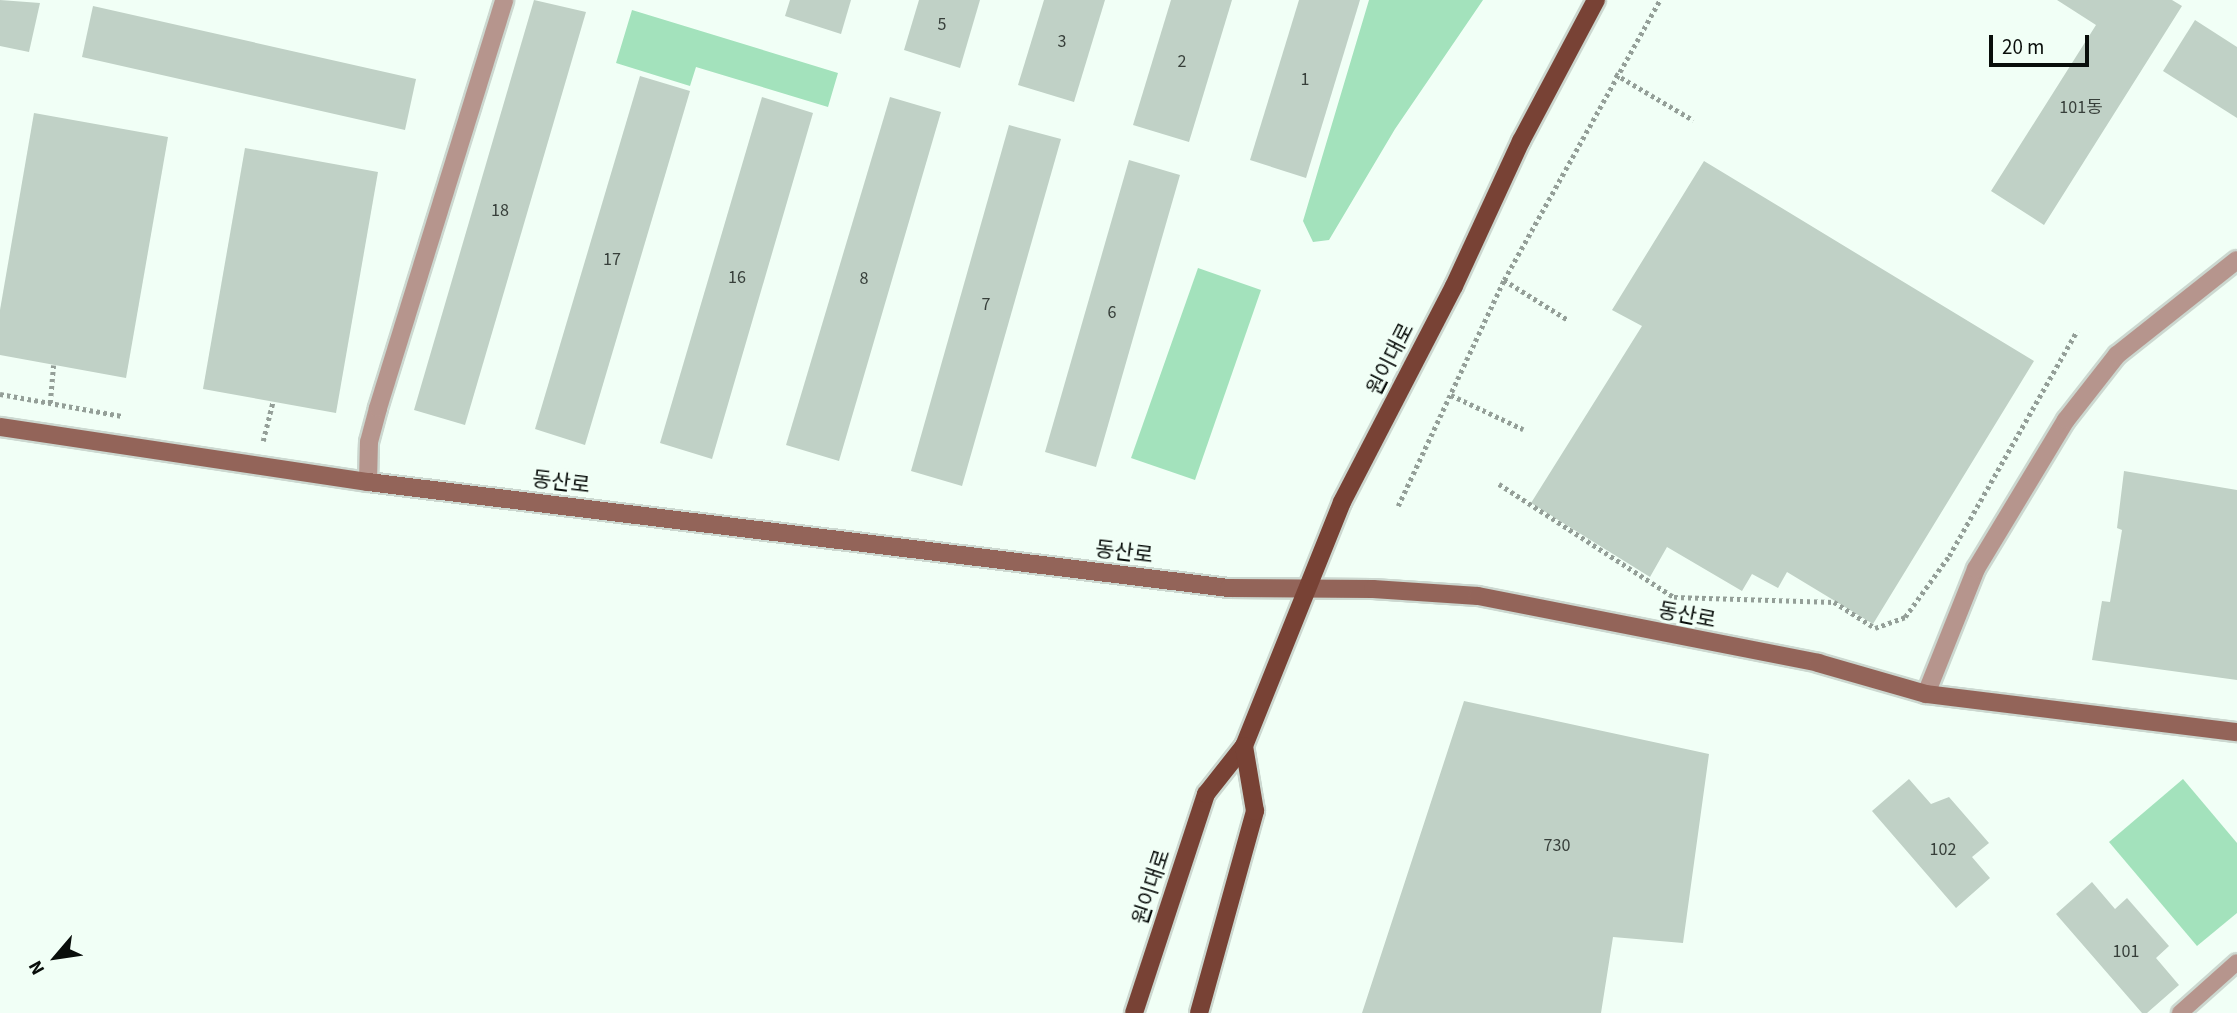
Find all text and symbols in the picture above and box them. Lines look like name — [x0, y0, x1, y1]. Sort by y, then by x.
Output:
house number: 5 — [938, 14, 946, 36]
scale bar — [1992, 21, 2092, 65]
house number: 3 — [1058, 31, 1066, 53]
text: 20 m — [2002, 32, 2044, 62]
house number: 2 — [1178, 51, 1186, 73]
house number: 1 — [1301, 69, 1309, 91]
house number: 101동 — [2059, 97, 2103, 119]
house number: 18 — [491, 200, 509, 222]
house number: 17 — [603, 249, 621, 271]
house number: 16 — [728, 267, 746, 289]
house number: 8 — [860, 268, 868, 290]
house number: 7 — [982, 294, 990, 316]
house number: 6 — [1108, 302, 1116, 324]
street label: 원이대로 — [1361, 319, 1419, 399]
street label: 동산로 — [531, 466, 591, 498]
street label: 동산로 — [1094, 536, 1154, 568]
street label: 동산로 — [1656, 597, 1718, 633]
house number: 730 — [1544, 835, 1570, 857]
house number: 102 — [1930, 839, 1956, 861]
street label: 원이대로 — [1127, 846, 1175, 928]
north arrow — [21, 922, 91, 992]
house number: 101 — [2113, 941, 2139, 963]
text: N — [22, 955, 52, 980]

